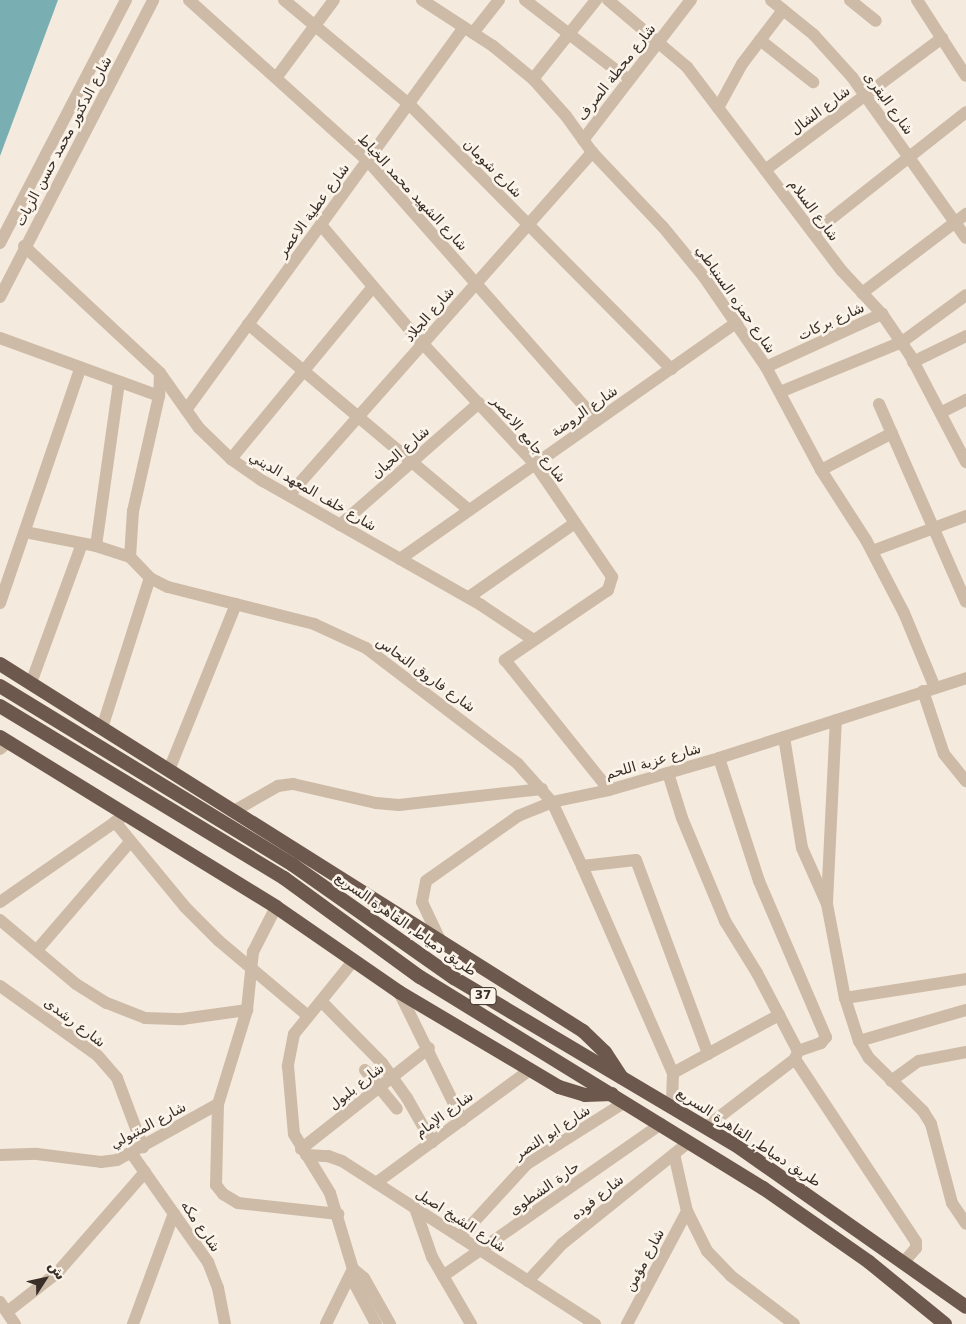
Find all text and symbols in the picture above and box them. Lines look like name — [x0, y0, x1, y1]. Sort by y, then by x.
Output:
street label: شارع محطة الصرف — [573, 20, 659, 124]
street label: شارع الدكتور محمد حسن الزيات — [11, 53, 115, 229]
street label: شارع البقرى — [861, 68, 917, 138]
street label: شارع الشال — [787, 82, 853, 138]
street label: شارع الشهيد محمد الخياط — [354, 130, 472, 254]
street label: شارع شومان — [460, 135, 526, 201]
street label: شارع عطية الاعصر — [273, 160, 353, 260]
street label: شارع السلام — [785, 176, 843, 244]
street label: شارع حمزه السنباطي — [692, 242, 780, 356]
street label: شارع الجلاد — [401, 283, 457, 345]
street label: شارع بركات — [795, 298, 867, 344]
street label: شارع الروضة — [547, 382, 621, 440]
street label: شارع جامع الاعصر — [488, 392, 570, 486]
street label: شارع الحبان — [367, 422, 433, 482]
street label: شارع خلف المعهد الديني — [246, 448, 380, 534]
street label: شارع فاروق النحاس — [373, 632, 479, 716]
street label: شارع عزبة اللحم — [603, 739, 703, 783]
street label: طريق دمياط, القاهرة السريع — [332, 869, 480, 979]
road number: 37 — [469, 986, 497, 1006]
street label: شارع رشدى — [41, 994, 109, 1050]
street label: شارع بلبول — [325, 1059, 387, 1113]
street label: طريق دمياط, القاهرة السريع — [674, 1084, 824, 1190]
street label: شارع الإمام — [412, 1087, 476, 1141]
street label: شارع المتبولي — [107, 1098, 189, 1152]
street label: شارع ابو النصر — [511, 1101, 593, 1163]
street label: حارة الشطوى — [506, 1158, 582, 1218]
street label: شارع فوده — [567, 1171, 627, 1223]
street label: شارع الشيخ اصيل — [413, 1184, 509, 1256]
street label: شارع مكه — [178, 1197, 224, 1255]
street label: شارع مؤمن — [621, 1226, 667, 1294]
north arrow — [20, 1254, 70, 1304]
text: ش — [45, 1258, 69, 1283]

